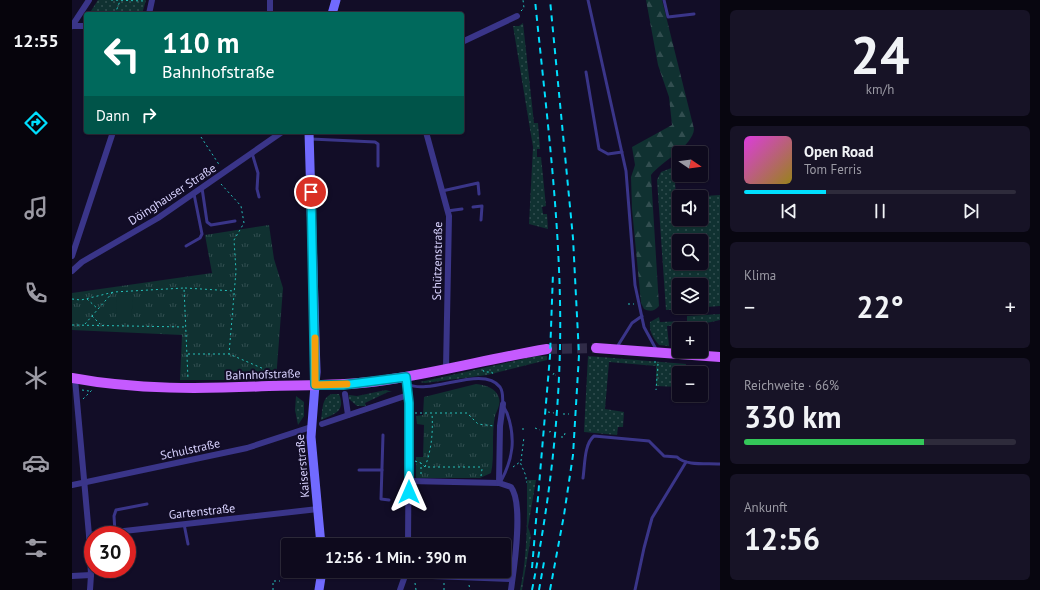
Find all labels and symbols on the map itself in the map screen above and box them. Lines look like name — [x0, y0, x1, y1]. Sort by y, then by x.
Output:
north arrow — [672, 146, 708, 182]
street label: Döinghauser Straße — [125, 160, 219, 228]
pin — [294, 175, 328, 209]
street label: Schützenstraße — [429, 221, 445, 301]
street label: Bahnhofstraße — [225, 365, 301, 383]
street label: Kaiserstraße — [292, 434, 312, 498]
street label: Schulstraße — [159, 435, 221, 463]
position arrow — [388, 471, 430, 513]
street label: Gartenstraße — [168, 500, 236, 522]
speed limit sign: 30 — [84, 526, 136, 578]

